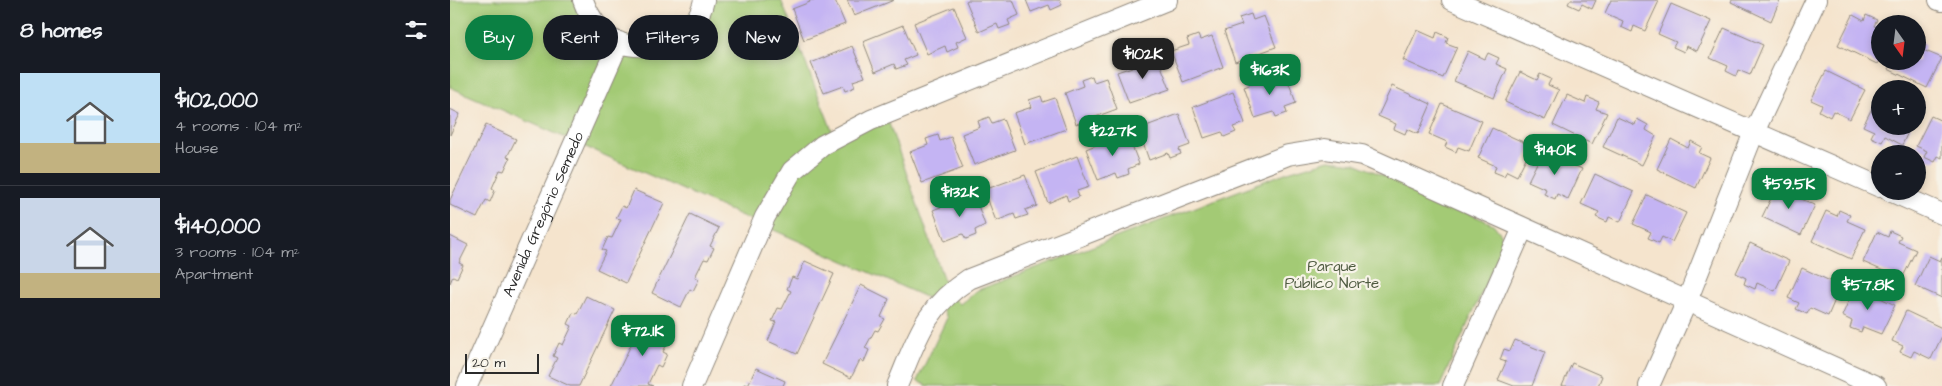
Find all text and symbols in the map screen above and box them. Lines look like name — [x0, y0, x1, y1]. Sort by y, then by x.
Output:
chip: Buy — [465, 15, 533, 60]
chip: Rent — [543, 15, 618, 60]
chip: Filters — [628, 15, 718, 60]
chip: New — [728, 15, 799, 60]
north arrow — [1871, 15, 1926, 70]
map controls — [1871, 15, 1926, 200]
text: 8 homes — [20, 16, 102, 45]
icon: filters — [402, 16, 430, 44]
pin: $102K — [1108, 38, 1178, 80]
text: $102K — [1123, 43, 1163, 65]
pin: $163K — [1235, 54, 1305, 96]
text: $163K — [1251, 59, 1289, 81]
button: + — [1871, 80, 1926, 135]
text: $102,000 — [175, 86, 258, 115]
icon: home — [60, 93, 120, 153]
pin: $227K — [1078, 114, 1148, 157]
text: 4 rooms · 104 m² — [175, 115, 303, 137]
text: $227K — [1090, 120, 1136, 142]
street label: Avenida Gregório Semedo — [497, 128, 589, 300]
pin: $140K — [1520, 134, 1590, 176]
text: House — [175, 137, 219, 159]
text: $140K — [1534, 139, 1576, 161]
button: − — [1871, 145, 1926, 200]
pin: $59.5K — [1748, 168, 1830, 210]
text: $59.5K — [1763, 173, 1815, 195]
pin: $132K — [925, 176, 995, 218]
text: $132K — [941, 181, 979, 203]
text: $140,000 — [175, 212, 260, 241]
icon: home — [60, 218, 120, 278]
text: 3 rooms · 104 m² — [175, 241, 300, 263]
park label: Parque Público Norte — [1285, 256, 1379, 294]
text: Apartment — [175, 263, 253, 285]
pin: $57.8K — [1827, 268, 1909, 311]
text: $57.8K — [1842, 274, 1894, 296]
pin: $72.1K — [602, 314, 684, 357]
text: $72.1K — [622, 320, 664, 342]
scale bar — [465, 351, 539, 374]
text: 20 m — [472, 353, 505, 373]

